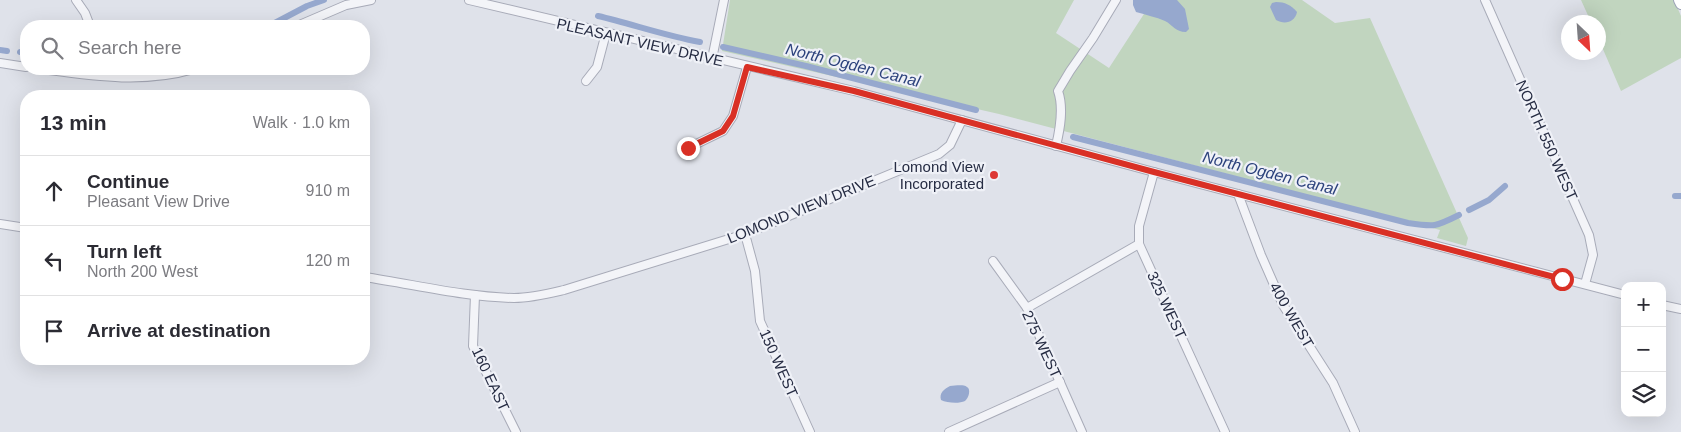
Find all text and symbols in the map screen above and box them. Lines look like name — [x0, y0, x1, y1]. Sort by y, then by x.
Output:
street label: PLEASANT VIEW DRIVE — [555, 15, 725, 69]
north arrow — [1561, 15, 1606, 60]
search box — [20, 20, 370, 75]
icon: search — [38, 34, 66, 62]
text: Search here — [78, 37, 182, 58]
water label: North Ogden Canal — [784, 40, 922, 90]
street label: NORTH 550 WEST — [1513, 77, 1581, 203]
text: 13 min — [40, 111, 107, 134]
text: Walk · 1.0 km — [253, 114, 350, 131]
route end — [677, 137, 700, 160]
water label: North Ogden Canal — [1201, 148, 1339, 198]
place label: Lomond View Incorporated — [893, 158, 984, 192]
marker: Lomond View Incorporated — [988, 169, 1000, 181]
text: Continue — [87, 171, 169, 192]
street label: LOMOND VIEW DRIVE — [724, 171, 878, 247]
icon: ahead — [40, 177, 68, 205]
text: 910 m — [306, 182, 350, 199]
text: Pleasant View Drive — [87, 193, 230, 210]
text: Turn left — [87, 241, 162, 262]
icon: left — [40, 247, 68, 275]
text: 120 m — [306, 252, 350, 269]
text: North 200 West — [87, 263, 198, 280]
route start — [1551, 268, 1574, 291]
street label: 325 WEST — [1144, 269, 1190, 341]
street label: 400 WEST — [1267, 279, 1317, 351]
map controls — [1621, 282, 1666, 417]
button: + — [1621, 282, 1666, 327]
street label: 275 WEST — [1019, 308, 1065, 380]
icon: arrive — [40, 317, 68, 345]
text: Arrive at destination — [87, 320, 271, 341]
street label: 150 WEST — [756, 326, 802, 400]
button: − — [1621, 327, 1666, 372]
street label: 160 EAST — [469, 344, 513, 414]
button: layers — [1621, 372, 1666, 417]

